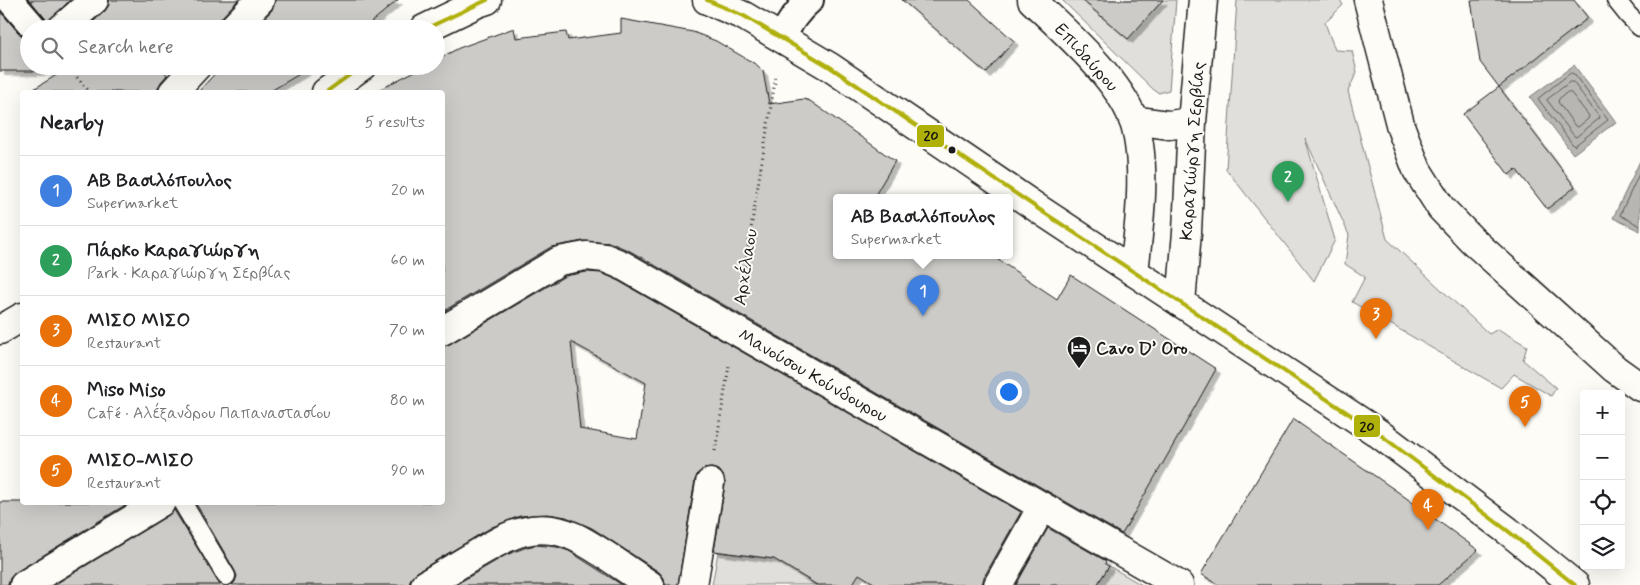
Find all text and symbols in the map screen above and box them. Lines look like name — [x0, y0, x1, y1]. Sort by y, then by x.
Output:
street label: Επιδαύρου — [1049, 18, 1124, 97]
search box — [20, 20, 445, 75]
icon: search — [38, 34, 66, 62]
text: Search here — [78, 35, 174, 60]
street label: Καραγιώργη Σερβίας — [1175, 61, 1211, 241]
text: Nearby — [40, 109, 104, 137]
text: 5 results — [365, 112, 425, 133]
line badge: 20 — [916, 124, 945, 148]
text: 20 — [924, 127, 938, 145]
unlabelled marker — [947, 145, 957, 155]
pin: 2 — [1272, 161, 1304, 202]
text: ΑΒ Βασιλόπουλος — [87, 168, 232, 193]
text: 1 — [52, 180, 60, 201]
text: 20 m — [391, 180, 425, 201]
text: Supermarket — [87, 193, 178, 214]
popup — [833, 194, 1013, 259]
text: ΑΒ Βασιλόπουλος — [851, 204, 995, 229]
street label: Αρχέλαου — [727, 227, 764, 307]
text: Supermarket — [851, 229, 942, 250]
text: Πάρκο Καραγιώργη — [87, 238, 260, 263]
text: 2 — [52, 250, 60, 271]
text: 60 m — [391, 250, 425, 271]
text: Park · Καραγιώργη Σερβίας — [87, 263, 290, 284]
pin: 1 — [907, 275, 939, 316]
pin: 3 — [1360, 298, 1392, 339]
text: ΜΙΣΟ ΜΙΣΟ — [87, 308, 190, 333]
text: 3 — [52, 320, 60, 341]
text: 70 m — [389, 320, 425, 341]
street label: Μανούσου Κούνδουρου — [733, 323, 892, 428]
text: Restaurant — [87, 333, 161, 354]
hotel icon: Cavo D’ Oro — [1066, 335, 1092, 369]
place label: Cavo D’ Oro — [1096, 337, 1188, 361]
text: Miso Miso — [87, 378, 166, 403]
your location — [996, 379, 1022, 405]
pin: 5 — [1509, 386, 1541, 427]
text: 4 — [51, 390, 61, 411]
text: 80 m — [390, 390, 425, 411]
map controls — [1580, 390, 1625, 570]
button: + — [1580, 390, 1625, 435]
text: Café · Αλέξανδρου Παπαναστασίου — [87, 403, 331, 424]
line badge: 20 — [1353, 414, 1381, 438]
text: 20 — [1360, 418, 1374, 436]
button: − — [1580, 435, 1625, 480]
text: ΜΙΣΟ-ΜΙΣΟ — [87, 448, 194, 473]
text: 5 — [51, 460, 61, 481]
text: 90 m — [391, 460, 425, 481]
text: Restaurant — [87, 473, 161, 494]
button: locate — [1580, 480, 1625, 525]
pin: 4 — [1412, 489, 1444, 530]
button: layers — [1580, 525, 1625, 570]

